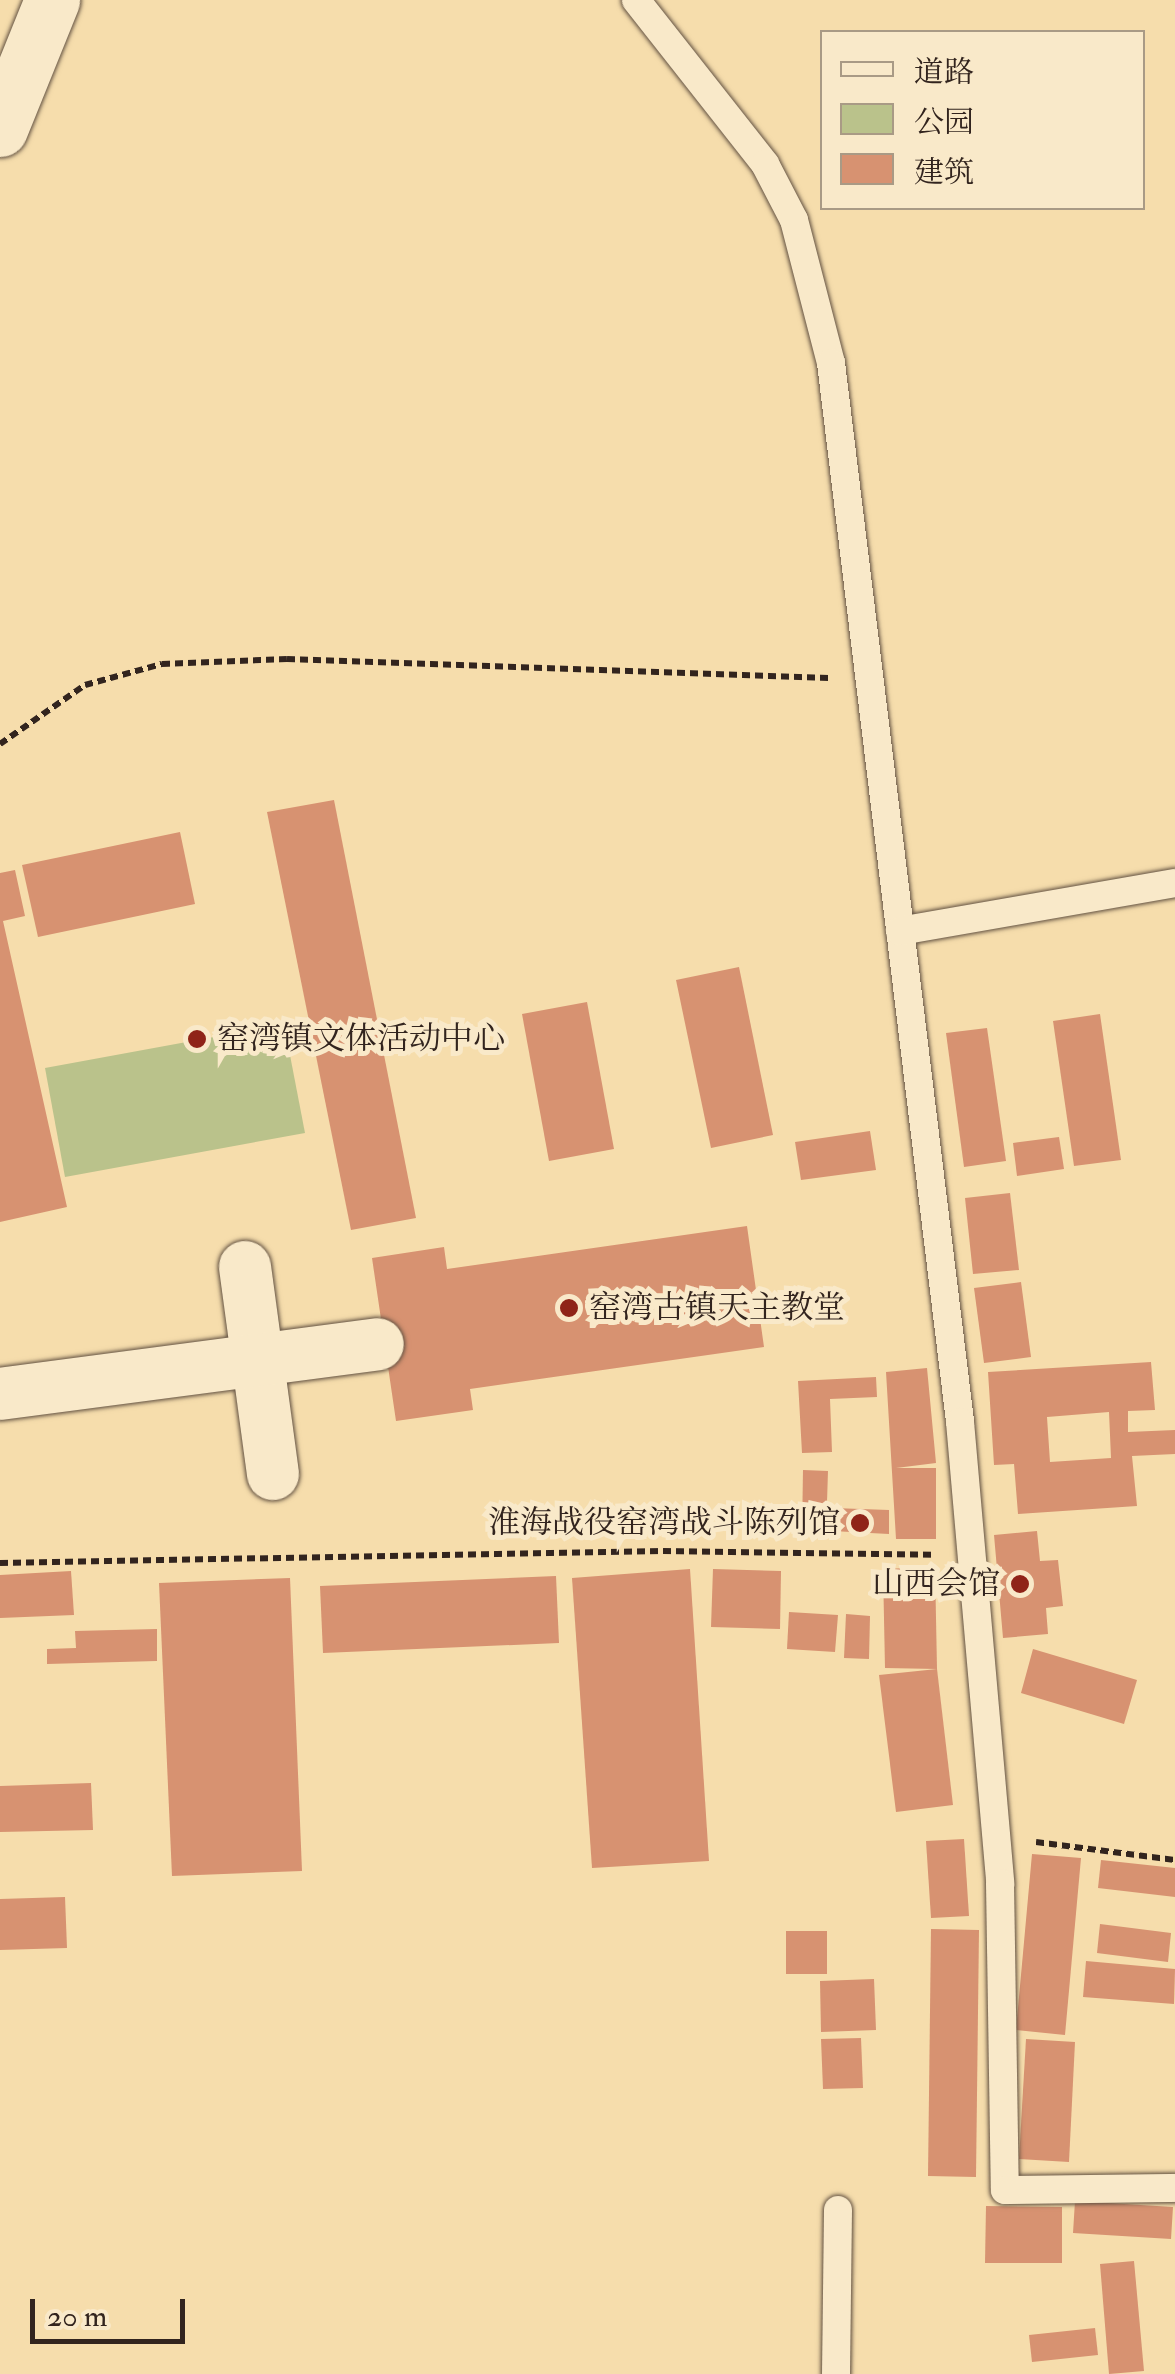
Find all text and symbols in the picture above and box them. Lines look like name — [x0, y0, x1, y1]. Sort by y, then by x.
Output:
legend — [820, 30, 1145, 210]
text: 道路 — [914, 54, 974, 91]
text: 公园 — [914, 104, 974, 141]
text: 建筑 — [914, 154, 974, 191]
place label: 窑湾镇文体活动中心 — [217, 1020, 505, 1058]
marker: 窑湾镇文体活动中心 — [186, 1028, 208, 1050]
place label: 窑湾古镇天主教堂 — [589, 1289, 845, 1327]
marker: 窑湾古镇天主教堂 — [558, 1297, 580, 1319]
place label: 淮海战役窑湾战斗陈列馆 — [488, 1504, 840, 1542]
marker: 淮海战役窑湾战斗陈列馆 — [849, 1512, 871, 1534]
place label: 山西会馆 — [872, 1565, 1000, 1603]
marker: 山西会馆 — [1009, 1573, 1031, 1595]
scale bar — [35, 2279, 190, 2341]
text: 20 m — [47, 2298, 107, 2335]

